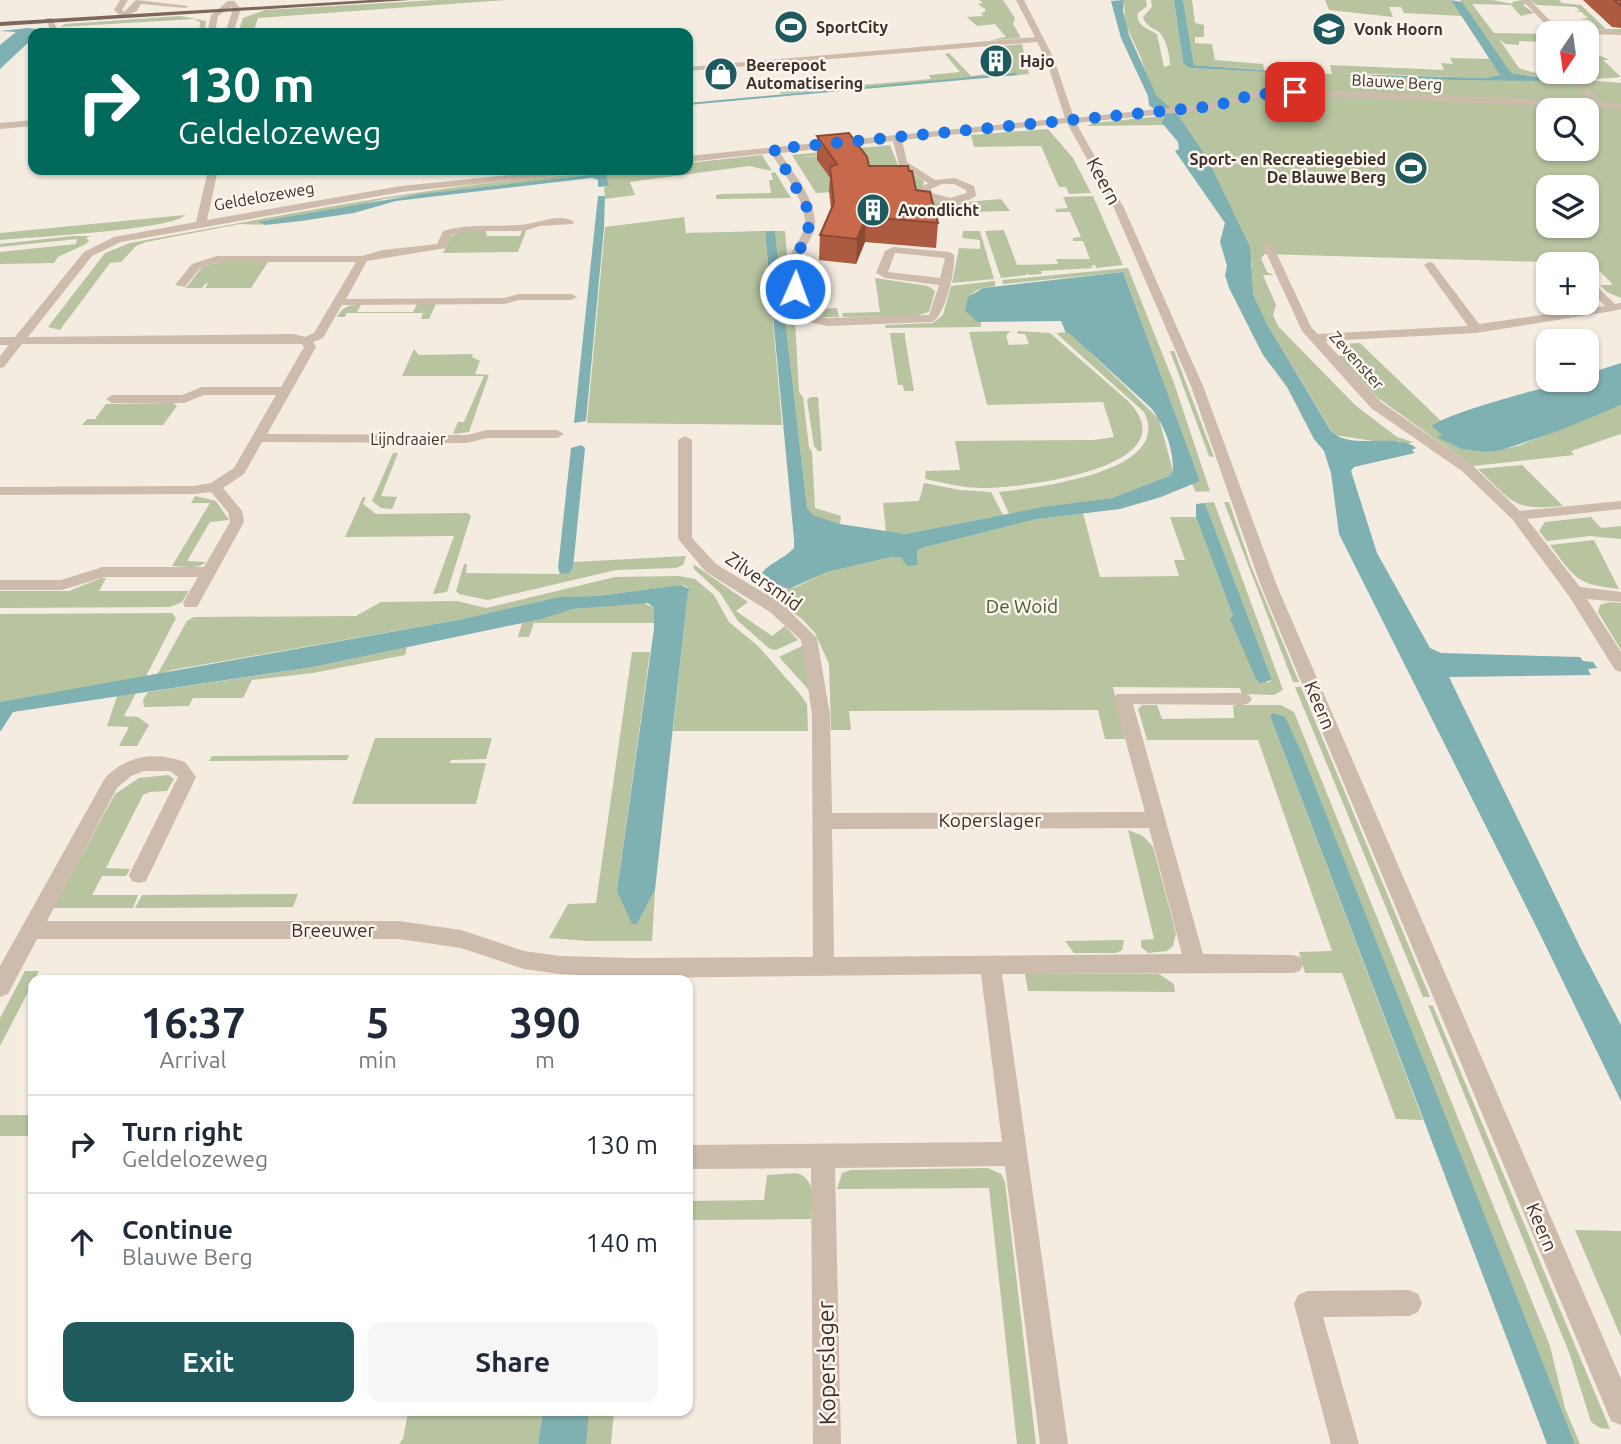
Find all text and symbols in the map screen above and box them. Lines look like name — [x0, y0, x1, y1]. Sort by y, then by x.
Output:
sports icon: SportCity — [772, 8, 810, 46]
school or university icon: Vonk Hoorn — [1310, 10, 1348, 48]
place label: SportCity — [816, 18, 888, 36]
place label: Vonk Hoorn — [1354, 20, 1443, 38]
north arrow — [1536, 21, 1600, 84]
map controls — [1536, 21, 1599, 392]
building icon: Hajo — [977, 42, 1015, 80]
place label: Hajo — [1020, 52, 1055, 70]
shop icon: Beerepoot Automatisering — [702, 55, 740, 93]
icon: right — [63, 56, 154, 147]
text: 130 m — [178, 56, 315, 111]
place label: Beerepoot Automatisering — [746, 56, 863, 92]
pin — [1265, 62, 1325, 122]
street label: Blauwe Berg — [1351, 71, 1443, 93]
icon: arrive — [1276, 73, 1314, 111]
button: search — [1536, 98, 1599, 161]
text: Geldelozeweg — [178, 114, 381, 150]
sports icon: Sport- en Recreatiegebied De Blauwe Berg — [1392, 149, 1430, 187]
place label: Sport- en Recreatiegebied De Blauwe Berg — [1189, 150, 1386, 186]
street label: Keern — [1082, 154, 1126, 208]
button: layers — [1536, 175, 1599, 238]
street label: Geldelozeweg — [212, 178, 316, 214]
building icon: Avondlicht — [854, 191, 892, 229]
place label: Avondlicht — [898, 201, 979, 219]
position arrow — [758, 252, 832, 326]
button: + — [1536, 252, 1599, 315]
street label: Zevenster — [1326, 327, 1388, 393]
button: − — [1536, 329, 1599, 392]
street label: Lijndraaier — [370, 430, 446, 448]
street label: Zilversmid — [722, 547, 806, 615]
park label: De Woid — [986, 595, 1058, 617]
street label: Keern — [1300, 678, 1340, 732]
street label: Koperslager — [939, 809, 1041, 831]
street label: Breeuwer — [291, 919, 375, 941]
text: 16:37 — [141, 999, 246, 1046]
text: 5 — [366, 999, 389, 1046]
text: 390 — [509, 999, 580, 1046]
text: Arrival — [160, 1047, 227, 1072]
text: min — [358, 1047, 397, 1072]
text: m — [535, 1047, 555, 1072]
text: Turn right — [122, 1117, 243, 1146]
icon: right — [63, 1125, 101, 1163]
text: 130 m — [586, 1130, 658, 1159]
text: Geldelozeweg — [122, 1146, 268, 1171]
street label: Keern — [1522, 1200, 1562, 1254]
text: Continue — [122, 1215, 233, 1244]
icon: ahead — [63, 1223, 101, 1261]
text: 140 m — [586, 1228, 658, 1257]
text: Blauwe Berg — [122, 1244, 253, 1269]
street label: Koperslager — [812, 1300, 840, 1425]
button: Exit — [63, 1322, 354, 1402]
button: Share — [368, 1322, 658, 1402]

